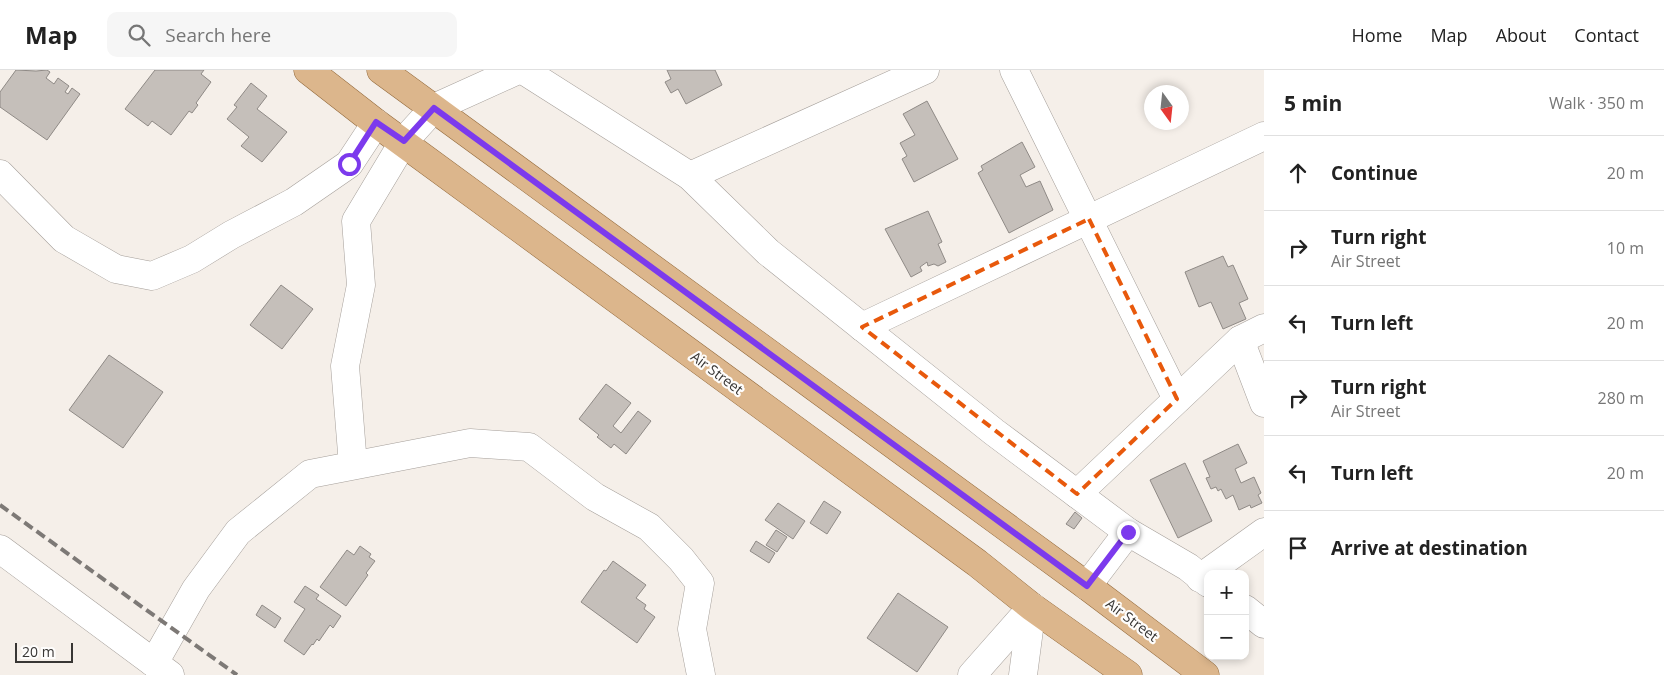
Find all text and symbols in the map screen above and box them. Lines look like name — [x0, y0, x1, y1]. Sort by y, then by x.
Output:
search box — [107, 12, 457, 57]
text: Map — [25, 18, 77, 51]
icon: search — [125, 21, 153, 49]
text: Search here — [165, 22, 271, 48]
text: Home — [1352, 23, 1402, 47]
text: Map — [1430, 23, 1468, 47]
text: About — [1496, 23, 1546, 47]
text: Contact — [1574, 23, 1639, 47]
north arrow — [1144, 85, 1189, 130]
text: 5 min — [1284, 89, 1342, 117]
text: Walk · 350 m — [1549, 92, 1644, 114]
route start — [338, 153, 361, 176]
icon: ahead — [1284, 159, 1312, 187]
text: Continue — [1331, 160, 1418, 186]
text: 20 m — [1607, 162, 1644, 184]
text: Turn right — [1331, 224, 1426, 250]
icon: right — [1284, 234, 1312, 262]
text: 10 m — [1607, 237, 1644, 259]
text: Air Street — [1331, 250, 1401, 272]
icon: left — [1284, 309, 1312, 337]
text: Turn left — [1331, 310, 1413, 336]
text: 20 m — [1607, 312, 1644, 334]
street label: Air Street — [687, 347, 747, 399]
text: Turn right — [1331, 374, 1426, 400]
icon: right — [1284, 384, 1312, 412]
text: 280 m — [1598, 387, 1644, 409]
text: Air Street — [1331, 400, 1401, 422]
icon: left — [1284, 459, 1312, 487]
text: Turn left — [1331, 460, 1413, 486]
text: 20 m — [1607, 462, 1644, 484]
route end — [1117, 521, 1140, 544]
icon: arrive — [1284, 534, 1312, 562]
text: Arrive at destination — [1331, 535, 1528, 561]
map controls — [1204, 570, 1249, 660]
button: + — [1204, 570, 1249, 615]
street label: Air Street — [1102, 594, 1162, 646]
button: − — [1204, 615, 1249, 660]
scale bar — [15, 640, 72, 663]
text: 20 m — [22, 642, 55, 661]

